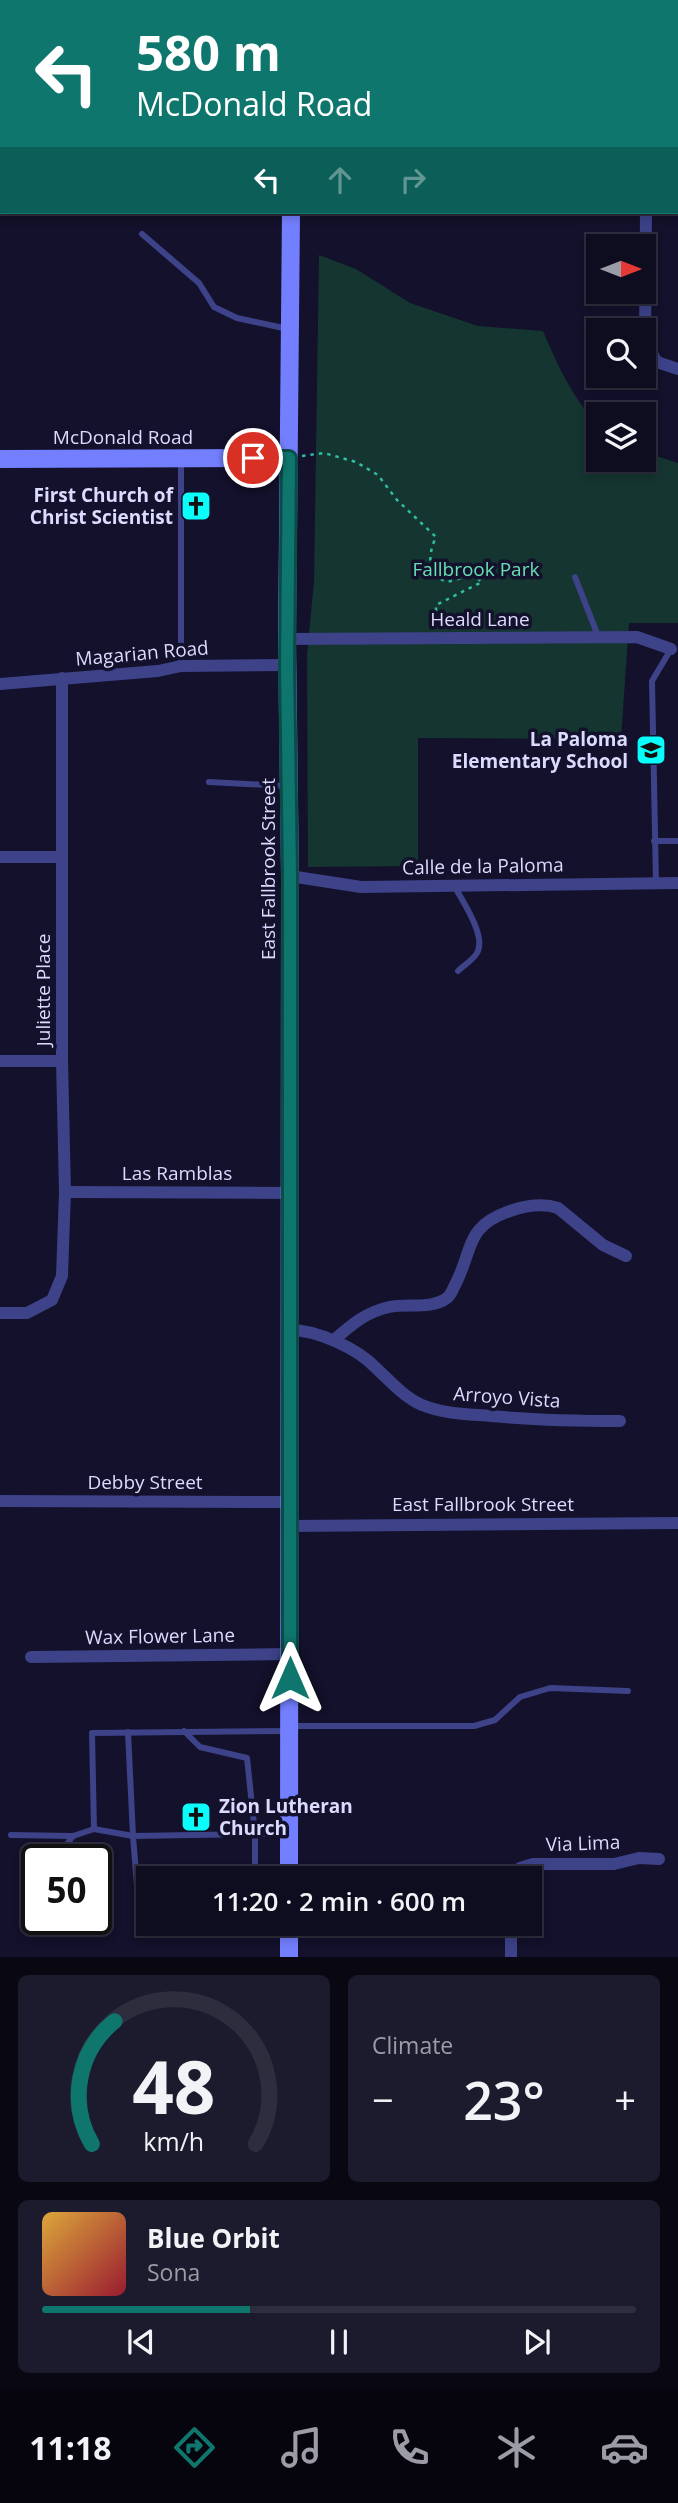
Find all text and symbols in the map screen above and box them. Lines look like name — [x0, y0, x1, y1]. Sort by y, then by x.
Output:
text: 580 m — [136, 19, 281, 85]
icon: left — [21, 28, 112, 119]
text: McDonald Road — [136, 82, 372, 125]
icon: left — [248, 161, 286, 199]
icon: ahead — [321, 161, 359, 199]
icon: right — [394, 161, 432, 199]
north arrow — [586, 234, 656, 304]
map controls — [586, 234, 656, 472]
button: search — [586, 318, 656, 388]
button: layers — [586, 402, 656, 472]
street label: McDonald Road — [53, 424, 193, 450]
pin — [223, 428, 283, 488]
icon: arrive — [234, 439, 272, 477]
place label: First Church of Christ Scientist — [30, 482, 175, 530]
church icon: First Church of Christ Scientist — [179, 489, 213, 523]
park label: Fallbrook Park — [413, 556, 539, 582]
street label: Heald Lane — [430, 606, 530, 632]
street label: Magarian Road — [74, 634, 210, 672]
place label: La Paloma Elementary School — [452, 726, 628, 774]
school or university icon: La Paloma Elementary School — [634, 733, 668, 767]
street label: East Fallbrook Street — [255, 778, 281, 960]
street label: Calle de la Paloma — [402, 852, 564, 880]
street label: Juliette Place — [30, 934, 56, 1048]
street label: Las Ramblas — [122, 1160, 232, 1186]
street label: Arroyo Vista — [453, 1380, 561, 1414]
street label: Debby Street — [87, 1469, 203, 1495]
street label: East Fallbrook Street — [392, 1491, 574, 1517]
street label: Wax Flower Lane — [85, 1622, 235, 1650]
position arrow — [253, 1641, 327, 1715]
place label: Zion Lutheran Church — [219, 1793, 353, 1841]
church icon: Zion Lutheran Church — [179, 1800, 213, 1834]
street label: Via Lima — [545, 1829, 621, 1857]
speed limit sign: 50 — [21, 1844, 112, 1935]
text: 11:20 · 2 min · 600 m — [212, 1883, 466, 1919]
text: Climate — [372, 2029, 453, 2061]
text: 48 — [132, 2037, 216, 2136]
text: 23° — [463, 2064, 545, 2135]
text: − — [372, 2073, 394, 2125]
text: + — [614, 2073, 636, 2125]
text: km/h — [144, 2124, 204, 2158]
text: Blue Orbit — [147, 2220, 280, 2256]
text: Sona — [147, 2256, 200, 2288]
icon: previous — [122, 2323, 160, 2361]
icon: pause — [320, 2323, 358, 2361]
icon: next — [518, 2323, 556, 2361]
icon: directions — [170, 2423, 219, 2472]
icon: music — [277, 2423, 326, 2472]
icon: phone — [385, 2423, 434, 2472]
icon: climate — [492, 2423, 541, 2472]
icon: car — [600, 2423, 649, 2472]
text: 11:18 — [29, 2426, 112, 2469]

